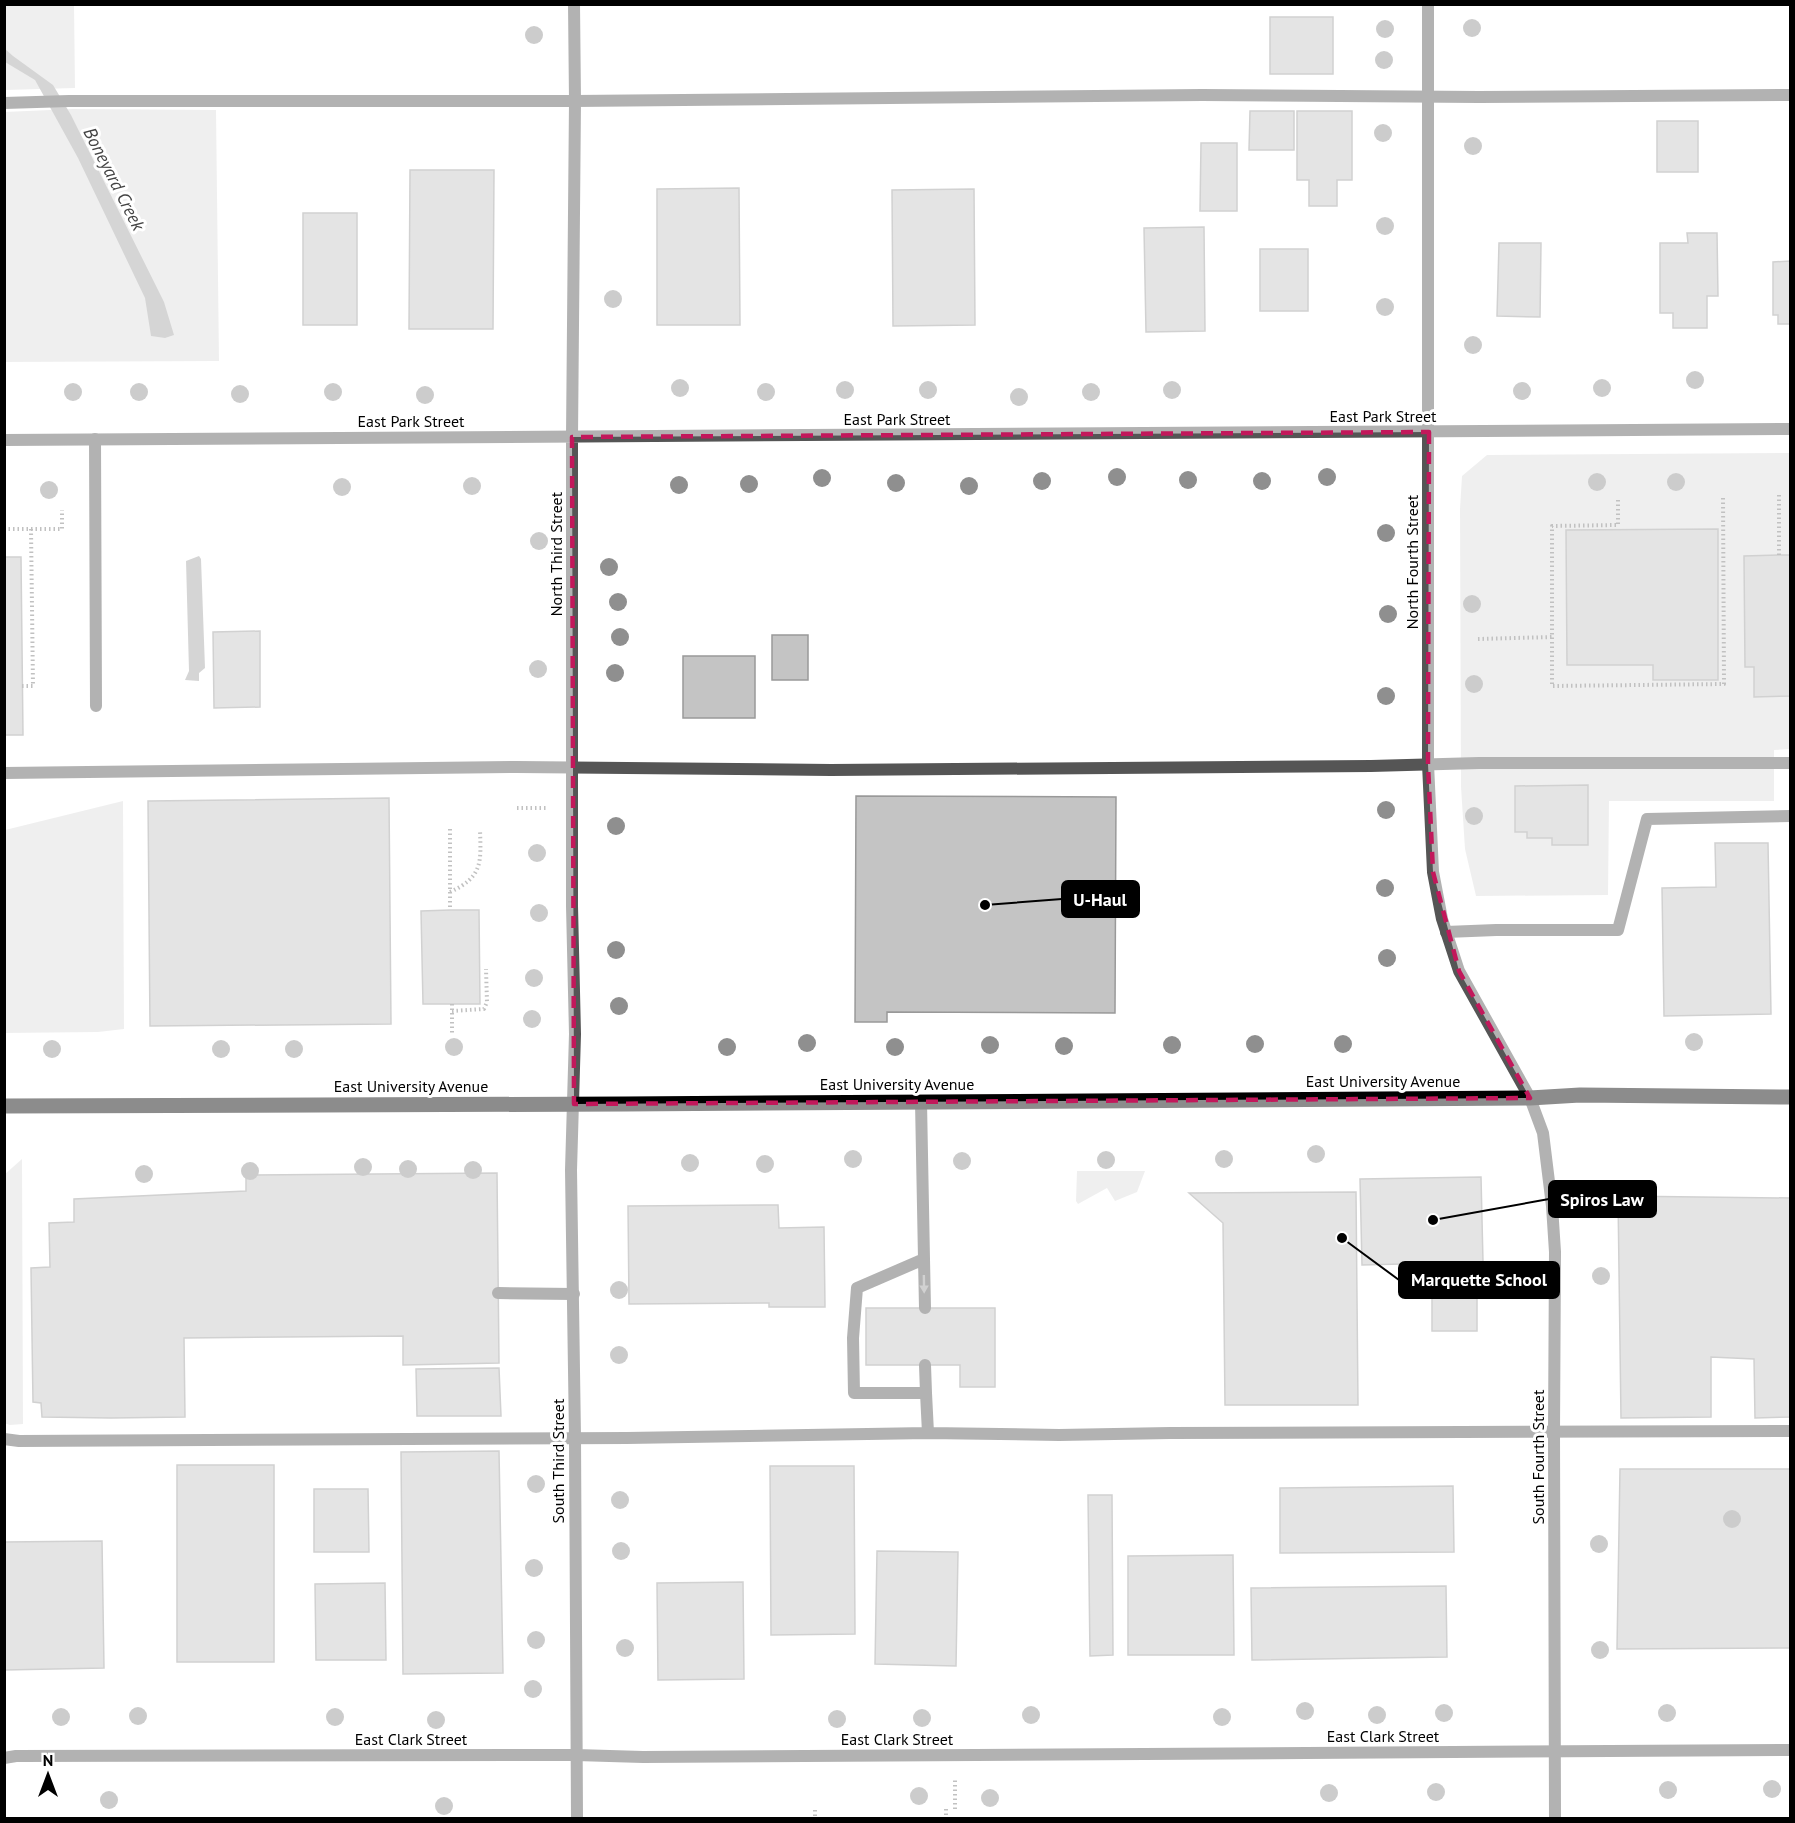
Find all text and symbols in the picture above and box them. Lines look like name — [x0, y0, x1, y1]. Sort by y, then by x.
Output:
water label: Boneyard Creek — [79, 123, 151, 235]
street label: East Park Street — [1329, 406, 1437, 426]
street label: East Park Street — [843, 409, 951, 429]
street label: East Park Street — [357, 411, 465, 431]
street label: North Third Street — [546, 491, 566, 616]
street label: North Fourth Street — [1402, 494, 1422, 629]
callout: U-Haul — [1062, 881, 1139, 917]
text: U-Haul — [1073, 888, 1127, 911]
street label: East University Avenue — [1306, 1071, 1460, 1091]
street label: East University Avenue — [820, 1074, 974, 1094]
street label: East University Avenue — [334, 1076, 488, 1096]
callout: Spiros Law — [1549, 1181, 1656, 1217]
text: Spiros Law — [1560, 1188, 1645, 1211]
callout: Marquette School — [1399, 1262, 1559, 1298]
text: Marquette School — [1411, 1268, 1548, 1291]
one-way arrow — [920, 1274, 929, 1293]
street label: South Fourth Street — [1528, 1389, 1548, 1524]
street label: South Third Street — [548, 1398, 568, 1523]
street label: East Clark Street — [1327, 1726, 1440, 1746]
street label: East Clark Street — [355, 1729, 468, 1749]
street label: East Clark Street — [841, 1729, 954, 1749]
north arrow — [18, 1745, 78, 1805]
text: N — [43, 1750, 53, 1770]

